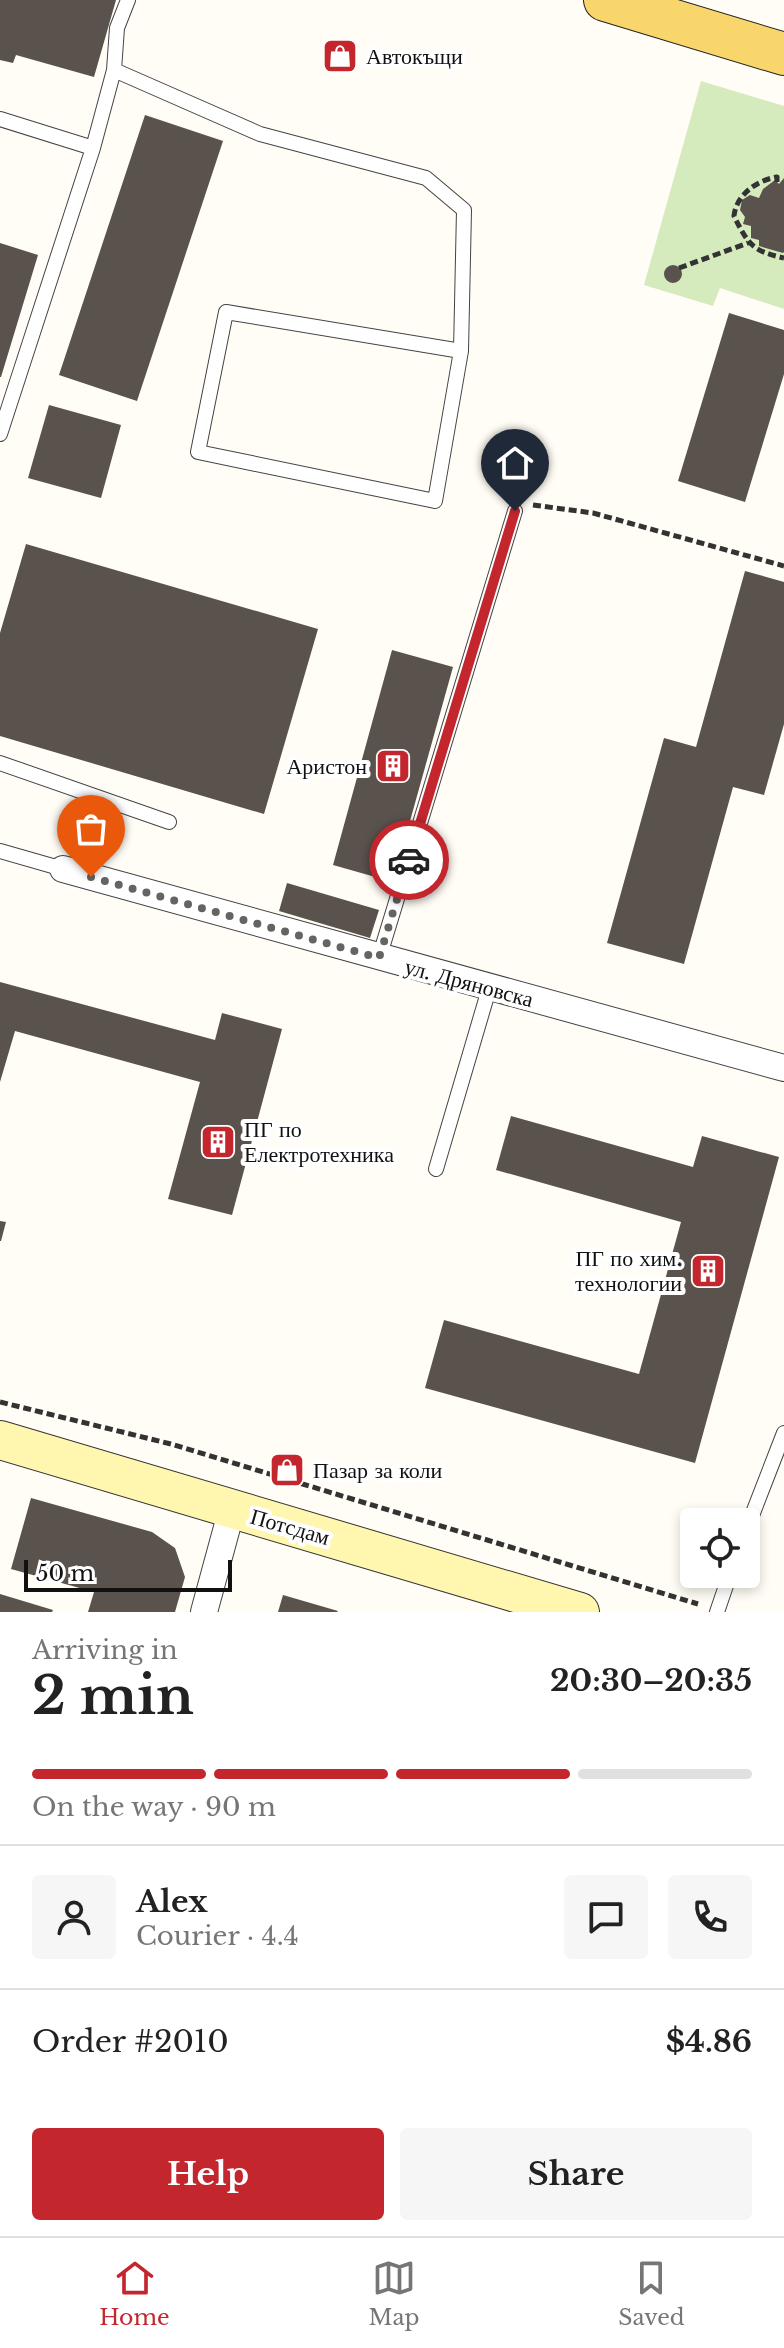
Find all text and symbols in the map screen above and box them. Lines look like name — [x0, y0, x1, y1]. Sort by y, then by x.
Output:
shop icon: Автокъщи — [321, 37, 359, 75]
place label: Автокъщи — [366, 43, 463, 70]
pin — [481, 429, 549, 511]
icon: home — [493, 441, 537, 485]
building icon: Аристон — [374, 747, 412, 785]
place label: Аристон — [286, 753, 367, 780]
pin — [57, 795, 125, 877]
icon: bag — [69, 807, 113, 851]
courier — [369, 820, 449, 900]
icon: car — [387, 838, 431, 882]
street label: ул. Дряновска — [402, 953, 537, 1013]
place label: ПГ по Електротехника — [244, 1116, 394, 1168]
building icon: ПГ по Електротехника — [199, 1123, 237, 1161]
place label: ПГ по хим. технологии — [575, 1245, 682, 1297]
building icon: ПГ по хим. технологии — [689, 1252, 727, 1290]
shop icon: Пазар за коли — [268, 1451, 306, 1489]
place label: Пазар за коли — [313, 1457, 442, 1484]
street label: Потсдам — [247, 1503, 333, 1551]
map controls — [680, 1508, 760, 1588]
button: locate — [680, 1508, 760, 1588]
scale bar — [24, 1556, 232, 1592]
text: 50 m — [36, 1560, 94, 1587]
text: Arriving in — [32, 1634, 178, 1666]
text: 20:30–20:35 — [550, 1662, 752, 1699]
text: 2 min — [32, 1664, 194, 1728]
text: On the way · 90 m — [32, 1791, 276, 1823]
button: person — [32, 1875, 116, 1959]
button: chat — [564, 1875, 648, 1959]
button: phone — [668, 1875, 752, 1959]
text: Alex — [136, 1883, 208, 1920]
text: Courier · 4.4 — [136, 1920, 299, 1952]
text: Order #2010 — [32, 2023, 229, 2060]
text: $4.86 — [666, 2023, 752, 2060]
button: Help — [32, 2128, 384, 2220]
button: Share — [400, 2128, 752, 2220]
tab: Home — [99, 2256, 170, 2331]
tab: Map — [368, 2256, 420, 2331]
tab: Saved — [618, 2256, 685, 2331]

